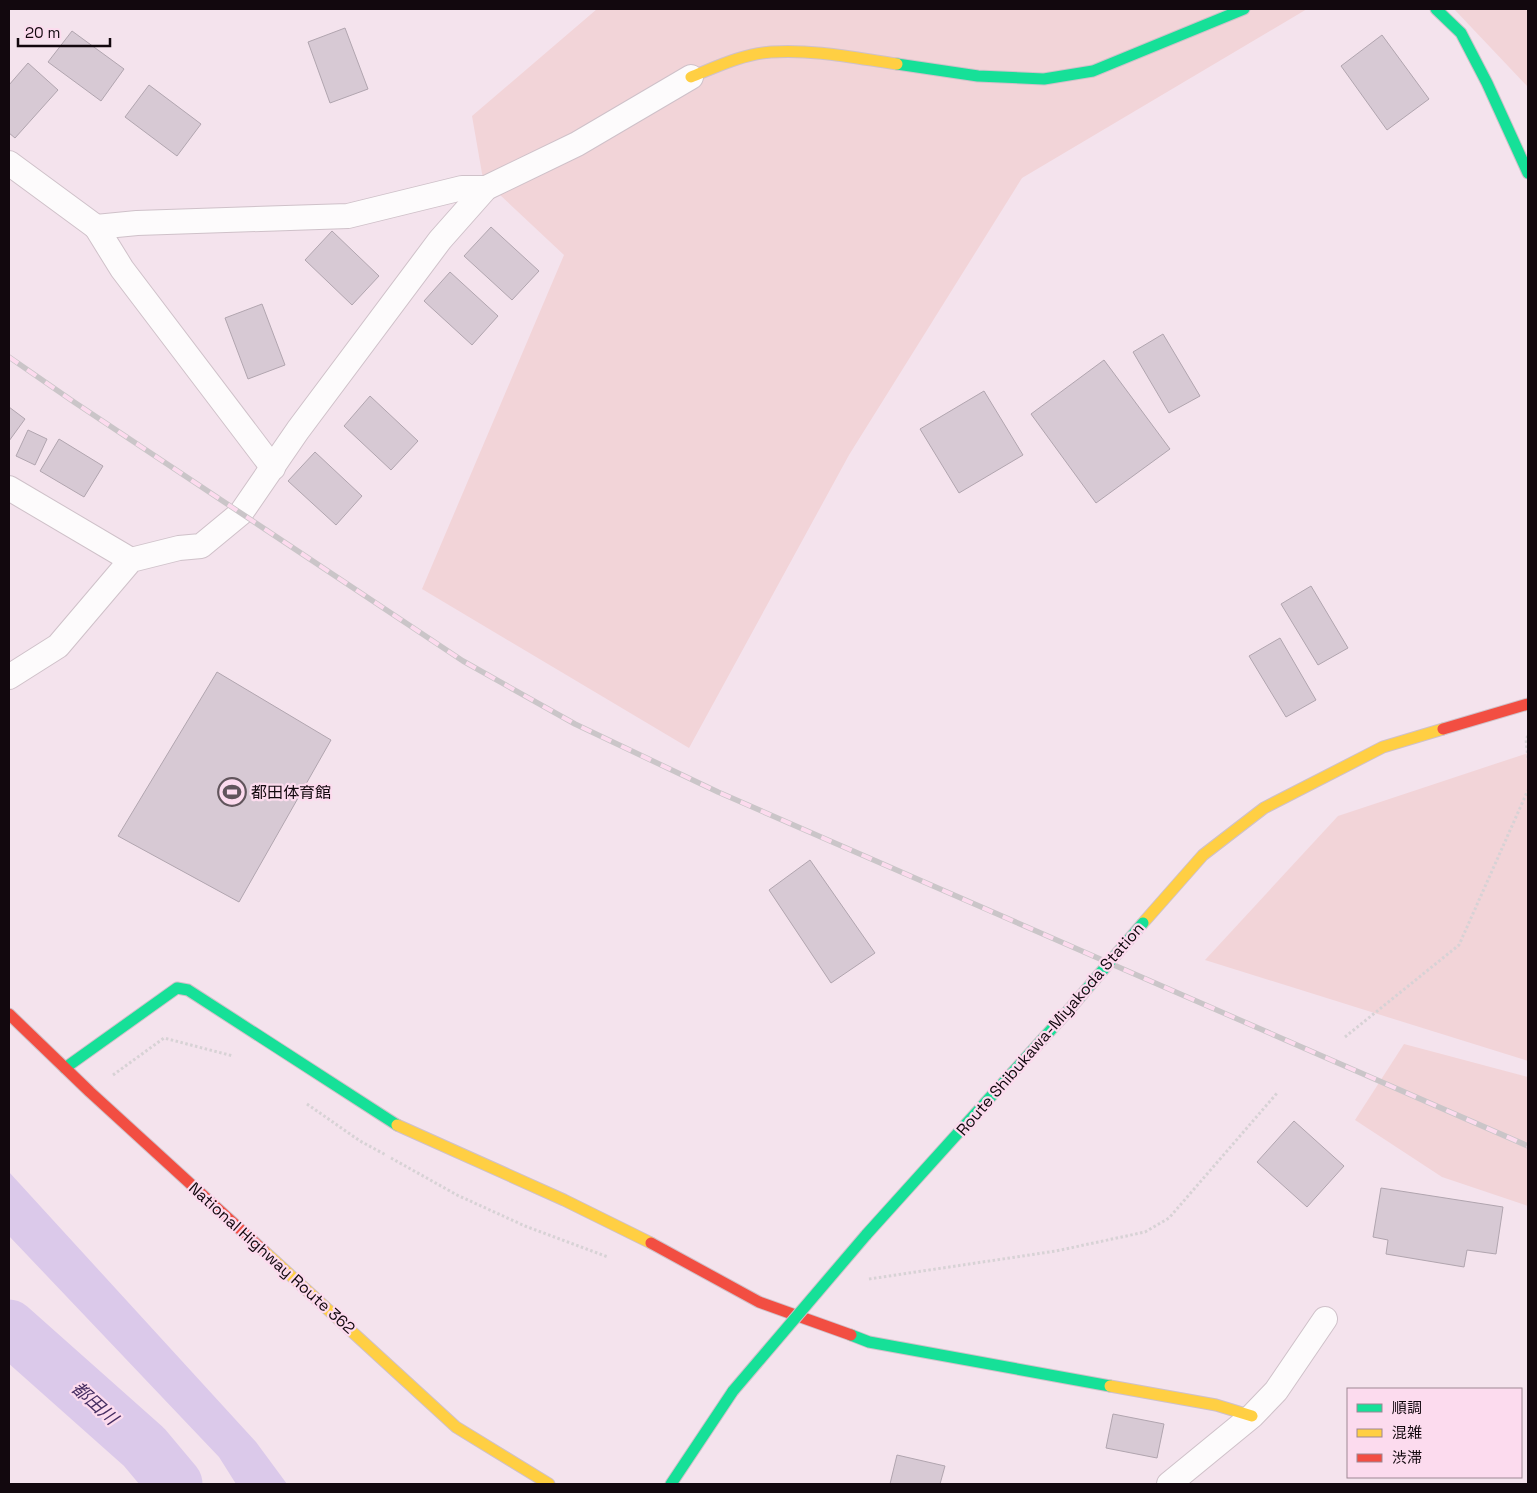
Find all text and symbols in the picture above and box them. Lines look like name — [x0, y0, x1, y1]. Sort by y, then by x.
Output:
scale bar — [18, 15, 110, 47]
text: 20 m — [25, 23, 60, 42]
sports icon: 都田体育館 — [217, 777, 247, 807]
place label: 都田体育館 — [251, 782, 331, 803]
street label: Route Shibukawa-Miyakoda Station — [952, 918, 1148, 1140]
street label: National Highway Route 362 — [184, 1178, 360, 1338]
water label: 都田川 — [67, 1376, 124, 1431]
legend — [1347, 1388, 1522, 1478]
text: 順調 — [1392, 1398, 1422, 1417]
text: 混雑 — [1392, 1423, 1422, 1442]
text: 渋滞 — [1392, 1448, 1422, 1467]

